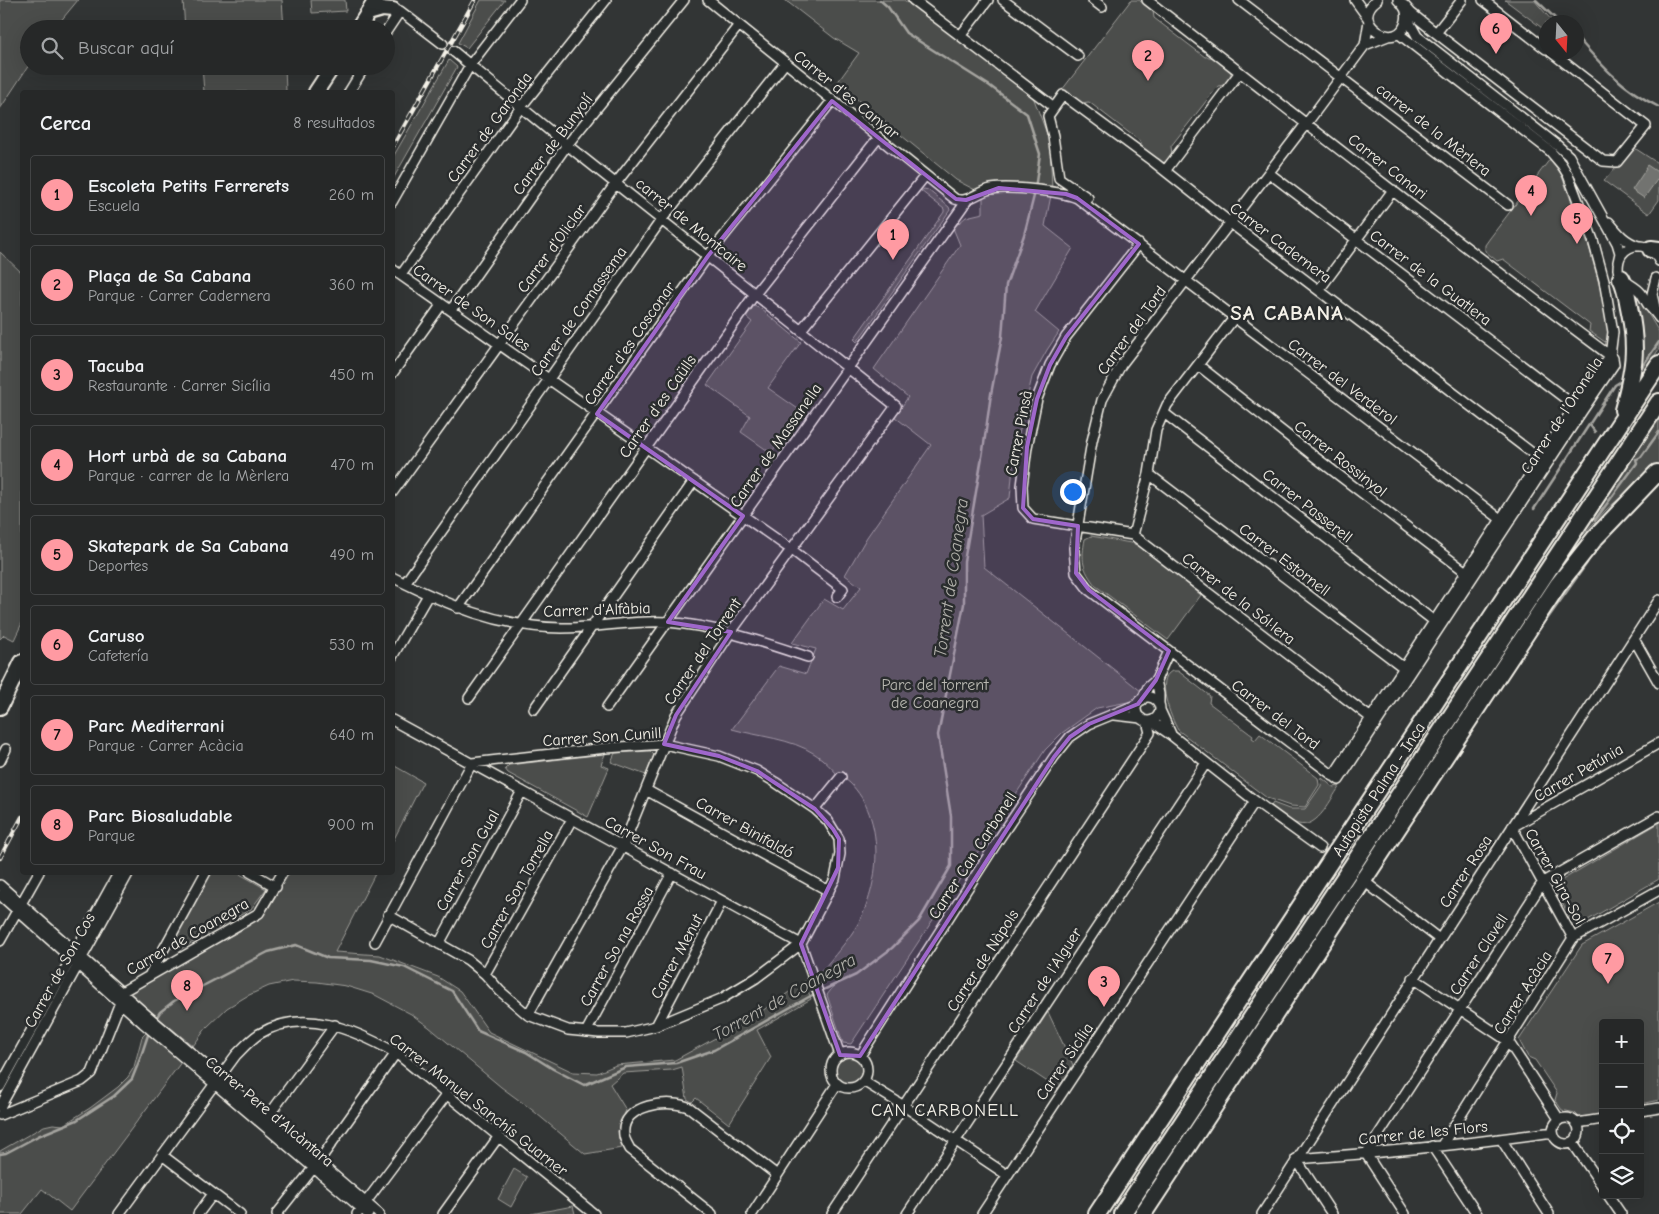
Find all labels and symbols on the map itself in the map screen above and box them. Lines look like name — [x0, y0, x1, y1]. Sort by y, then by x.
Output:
pin: 6 — [1480, 13, 1512, 54]
north arrow — [1539, 15, 1584, 60]
pin: 2 — [1132, 40, 1164, 81]
street label: Carrer d'es Canyar — [790, 47, 903, 143]
street label: Carrer de Garonda — [444, 69, 536, 186]
street label: carrer de la Mèrlera — [1372, 79, 1494, 180]
street label: Carrer de Bunyolí — [509, 90, 597, 199]
street label: Carrer Canari — [1344, 130, 1431, 203]
street label: carrer de Montcaire — [632, 174, 751, 275]
pin: 4 — [1515, 175, 1547, 216]
street label: Carrer Cadernera — [1226, 199, 1335, 287]
street label: Carrer d'Oliclar — [514, 200, 590, 296]
pin: 5 — [1561, 203, 1593, 244]
pin: 1 — [877, 219, 909, 260]
street label: Carrer de la Guatlera — [1366, 226, 1495, 329]
street label: Carrer de Comassema — [527, 243, 631, 380]
street label: Carrer de Son Sales — [409, 261, 534, 355]
street label: Carrer d'es Cosconar — [581, 278, 680, 409]
street label: Carrer del Tord — [1094, 283, 1170, 378]
district label: SA CABANA — [1230, 301, 1344, 325]
street label: Carrer del Verderol — [1284, 335, 1400, 429]
street label: Carrer d'es Caülls — [616, 351, 700, 462]
street label: Carrer de l'Oronella — [1517, 354, 1606, 477]
street label: Carrer de Massanella — [726, 380, 825, 511]
street label: Carrer Pinsà — [1002, 389, 1036, 477]
street label: Carrer Rossinyol — [1290, 417, 1390, 501]
street label: Carrer Passerell — [1259, 465, 1356, 546]
your location — [1060, 479, 1086, 505]
water label: Torrent de Coanegra — [930, 497, 973, 659]
street label: Carrer Estornell — [1235, 520, 1333, 600]
street label: Carrer de la Sól·lera — [1178, 549, 1299, 649]
street label: Carrer del Torrent — [660, 594, 745, 708]
street label: Carrer d'Alfàbia — [543, 599, 651, 621]
park label: Parc del torrent de Coanegra — [881, 676, 989, 712]
street label: Carrer del Tord — [1228, 676, 1323, 754]
street label: Autopista Palma - Inca — [1329, 719, 1429, 860]
street label: Carrer Son Cunill — [542, 724, 662, 750]
street label: Carrer Petúnia — [1531, 740, 1626, 806]
street label: Carrer Can Carbonell — [925, 789, 1021, 922]
street label: Carrer Binifaldó — [692, 794, 797, 862]
street label: Carrer Son Gual — [433, 807, 503, 914]
street label: Carrer Son Frau — [602, 813, 709, 883]
street label: Carrer Gira-Sol — [1521, 825, 1589, 928]
street label: Carrer Son Torrella — [477, 827, 557, 952]
street label: Carrer Rosa — [1436, 832, 1496, 911]
street label: Carrer So na Rossa — [576, 883, 657, 1010]
street label: Carrer de Coanegra — [123, 895, 252, 979]
street label: Carrer de Nàpols — [943, 906, 1023, 1015]
street label: Carrer de Son Cos — [21, 910, 99, 1031]
street label: Carrer Menut — [647, 911, 707, 1002]
street label: Carrer Clavell — [1446, 911, 1512, 999]
street label: Carrer de l'Alguer — [1004, 924, 1086, 1037]
pin: 7 — [1592, 943, 1624, 984]
street label: Carrer Acàcia — [1490, 947, 1556, 1038]
water label: Torrent de Coanegra — [709, 949, 859, 1046]
pin: 3 — [1088, 966, 1120, 1007]
pin: 8 — [171, 970, 203, 1011]
street label: Carrer Sicília — [1032, 1019, 1097, 1104]
street label: Carrer Manuel Sanchís Guarner — [386, 1030, 572, 1180]
street label: Carrer Pere d'Alcàntara — [202, 1053, 337, 1171]
district label: CAN CARBONELL — [871, 1100, 1019, 1121]
street label: Carrer de les Flors — [1358, 1117, 1489, 1149]

